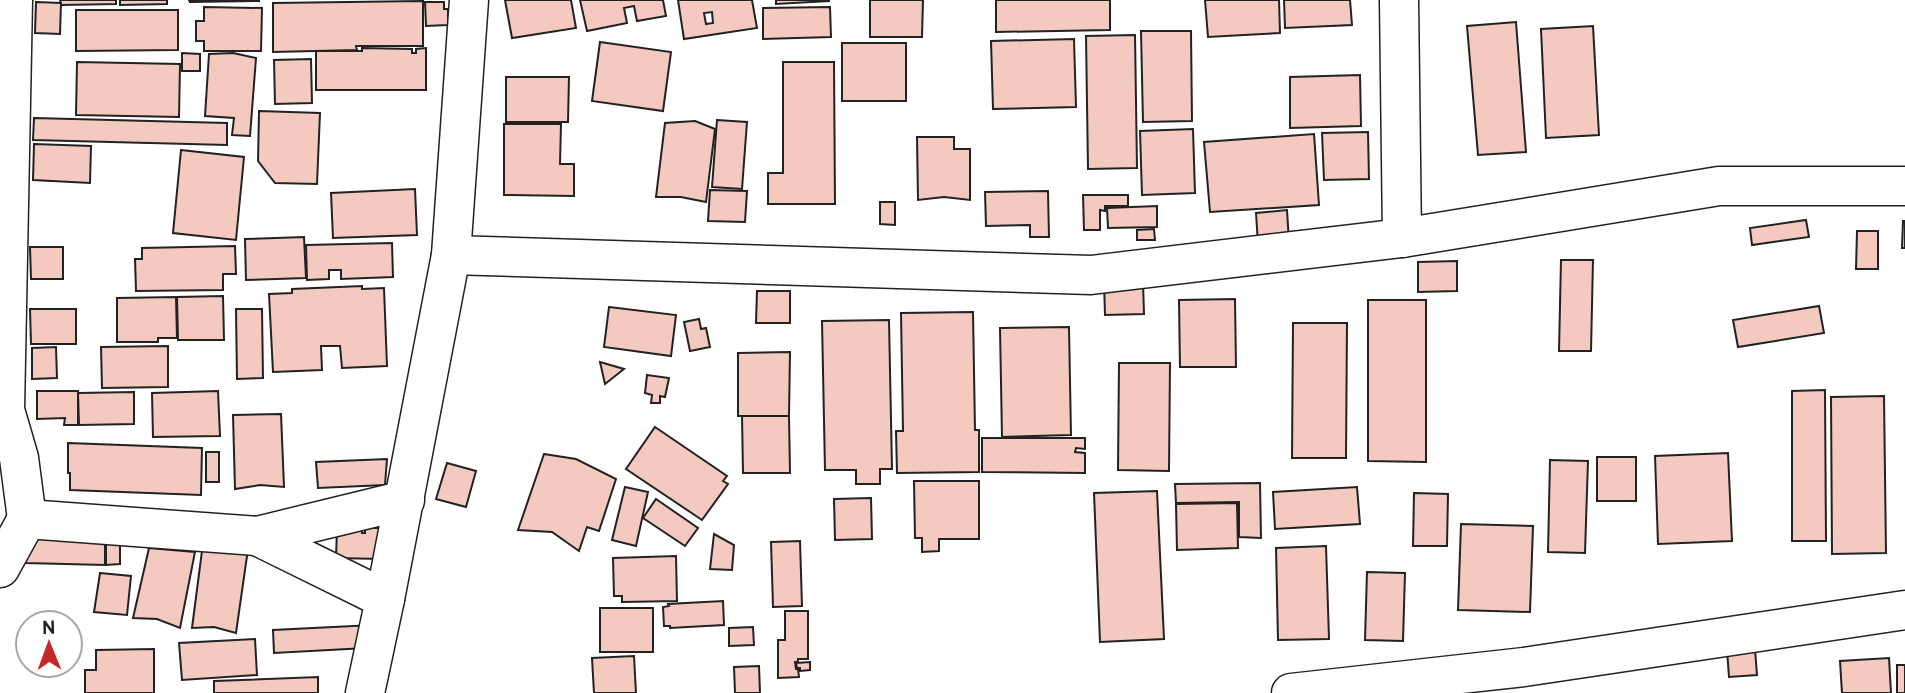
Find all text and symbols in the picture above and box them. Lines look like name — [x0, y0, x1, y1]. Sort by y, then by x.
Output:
north arrow — [14, 609, 84, 679]
text: N — [42, 617, 56, 641]

